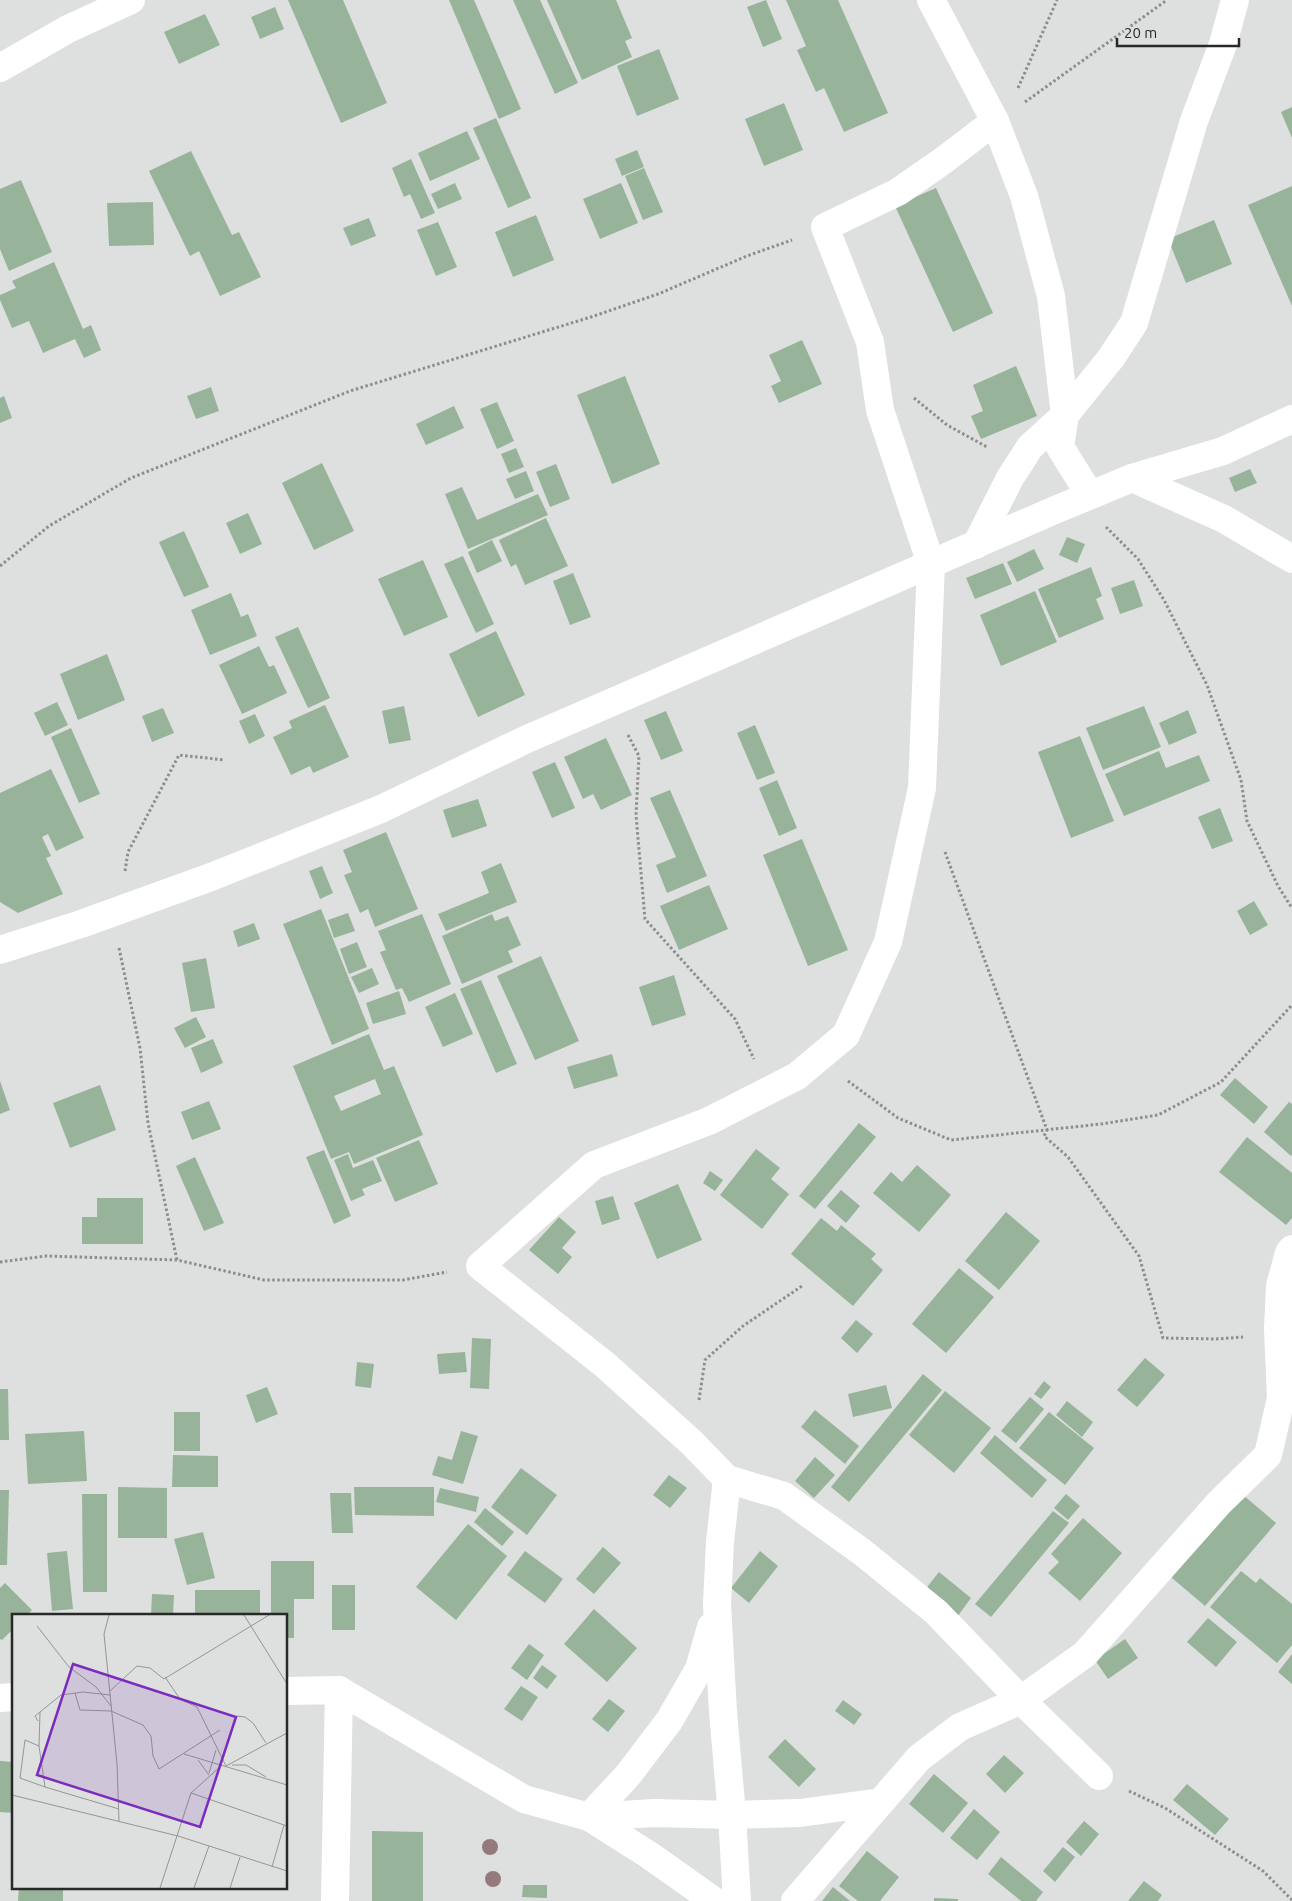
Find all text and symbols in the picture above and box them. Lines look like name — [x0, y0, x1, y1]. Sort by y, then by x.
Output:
scale bar — [1117, 15, 1240, 47]
text: 20 m — [1124, 24, 1157, 41]
inset map — [12, 1614, 288, 1888]

